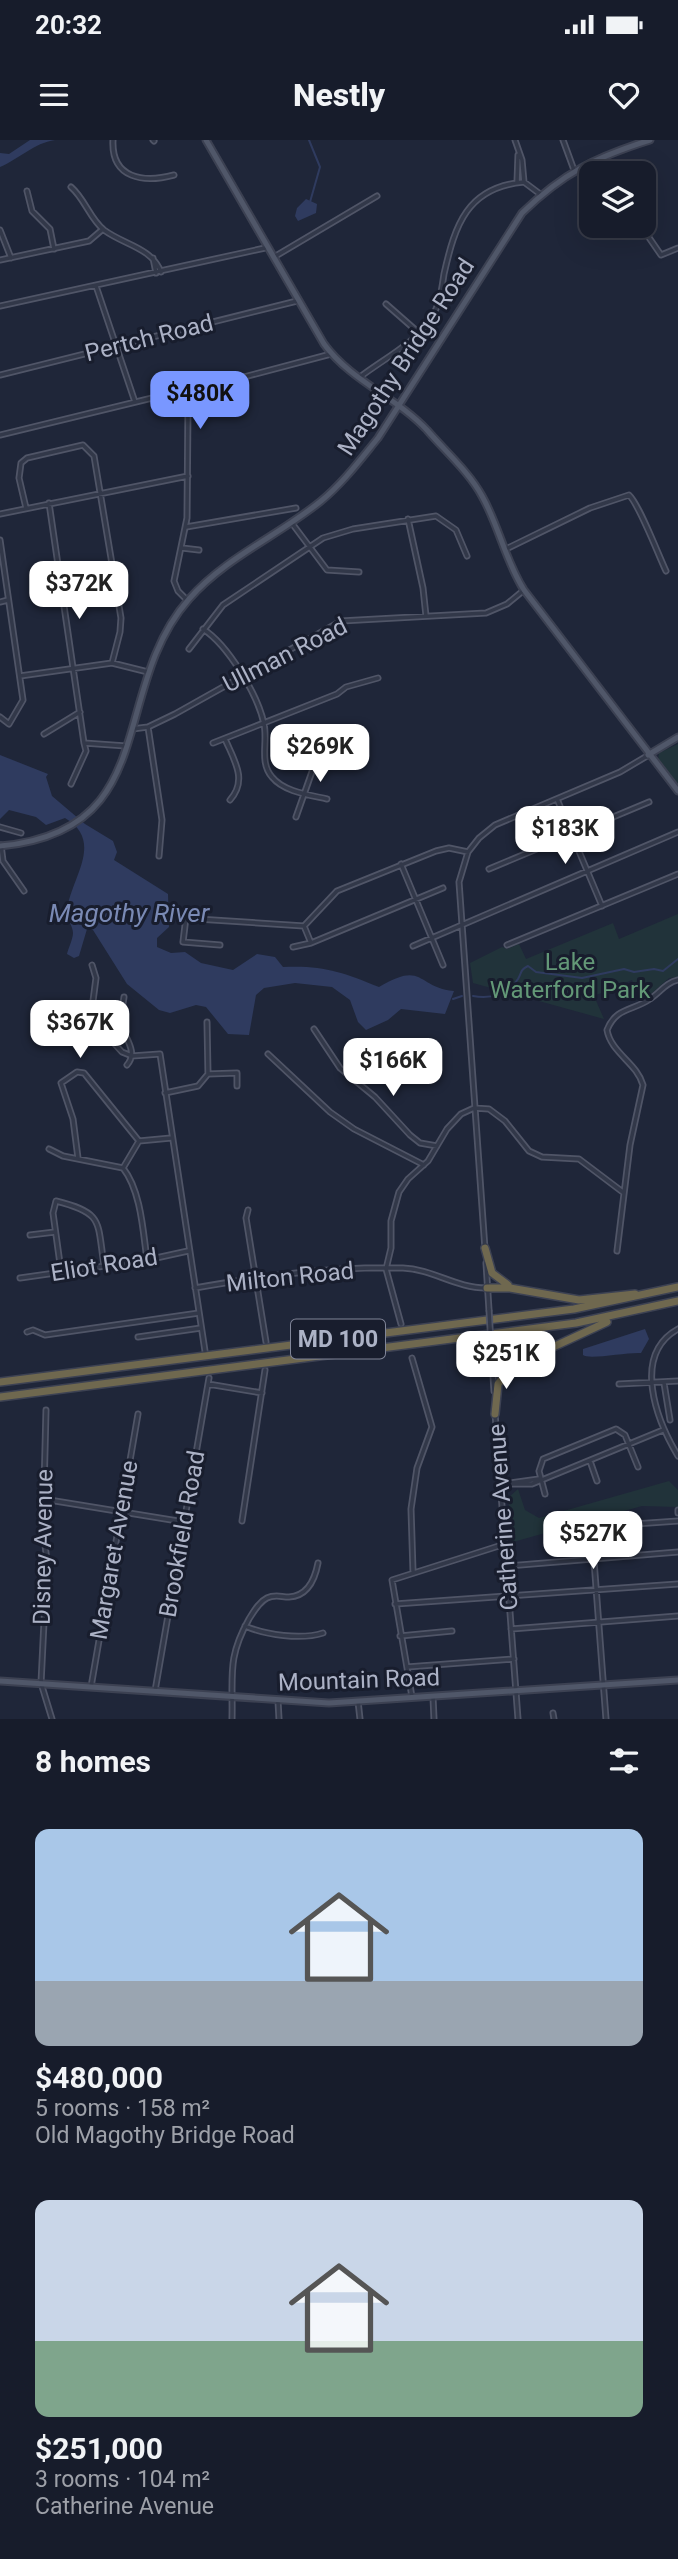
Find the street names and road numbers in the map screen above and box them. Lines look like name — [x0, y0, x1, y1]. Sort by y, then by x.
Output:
street label: Magothy Bridge Road — [332, 253, 480, 461]
street label: Pertch Road — [82, 309, 216, 367]
street label: Ullman Road — [218, 612, 352, 698]
street label: Eliot Road — [49, 1243, 159, 1287]
street label: Milton Road — [225, 1256, 355, 1298]
road number: MD 100 — [291, 1320, 385, 1358]
street label: Catherine Avenue — [483, 1423, 523, 1611]
street label: Brookfield Road — [154, 1448, 210, 1620]
street label: Margaret Avenue — [84, 1458, 144, 1642]
street label: Disney Avenue — [28, 1469, 58, 1625]
street label: Mountain Road — [277, 1663, 441, 1697]

